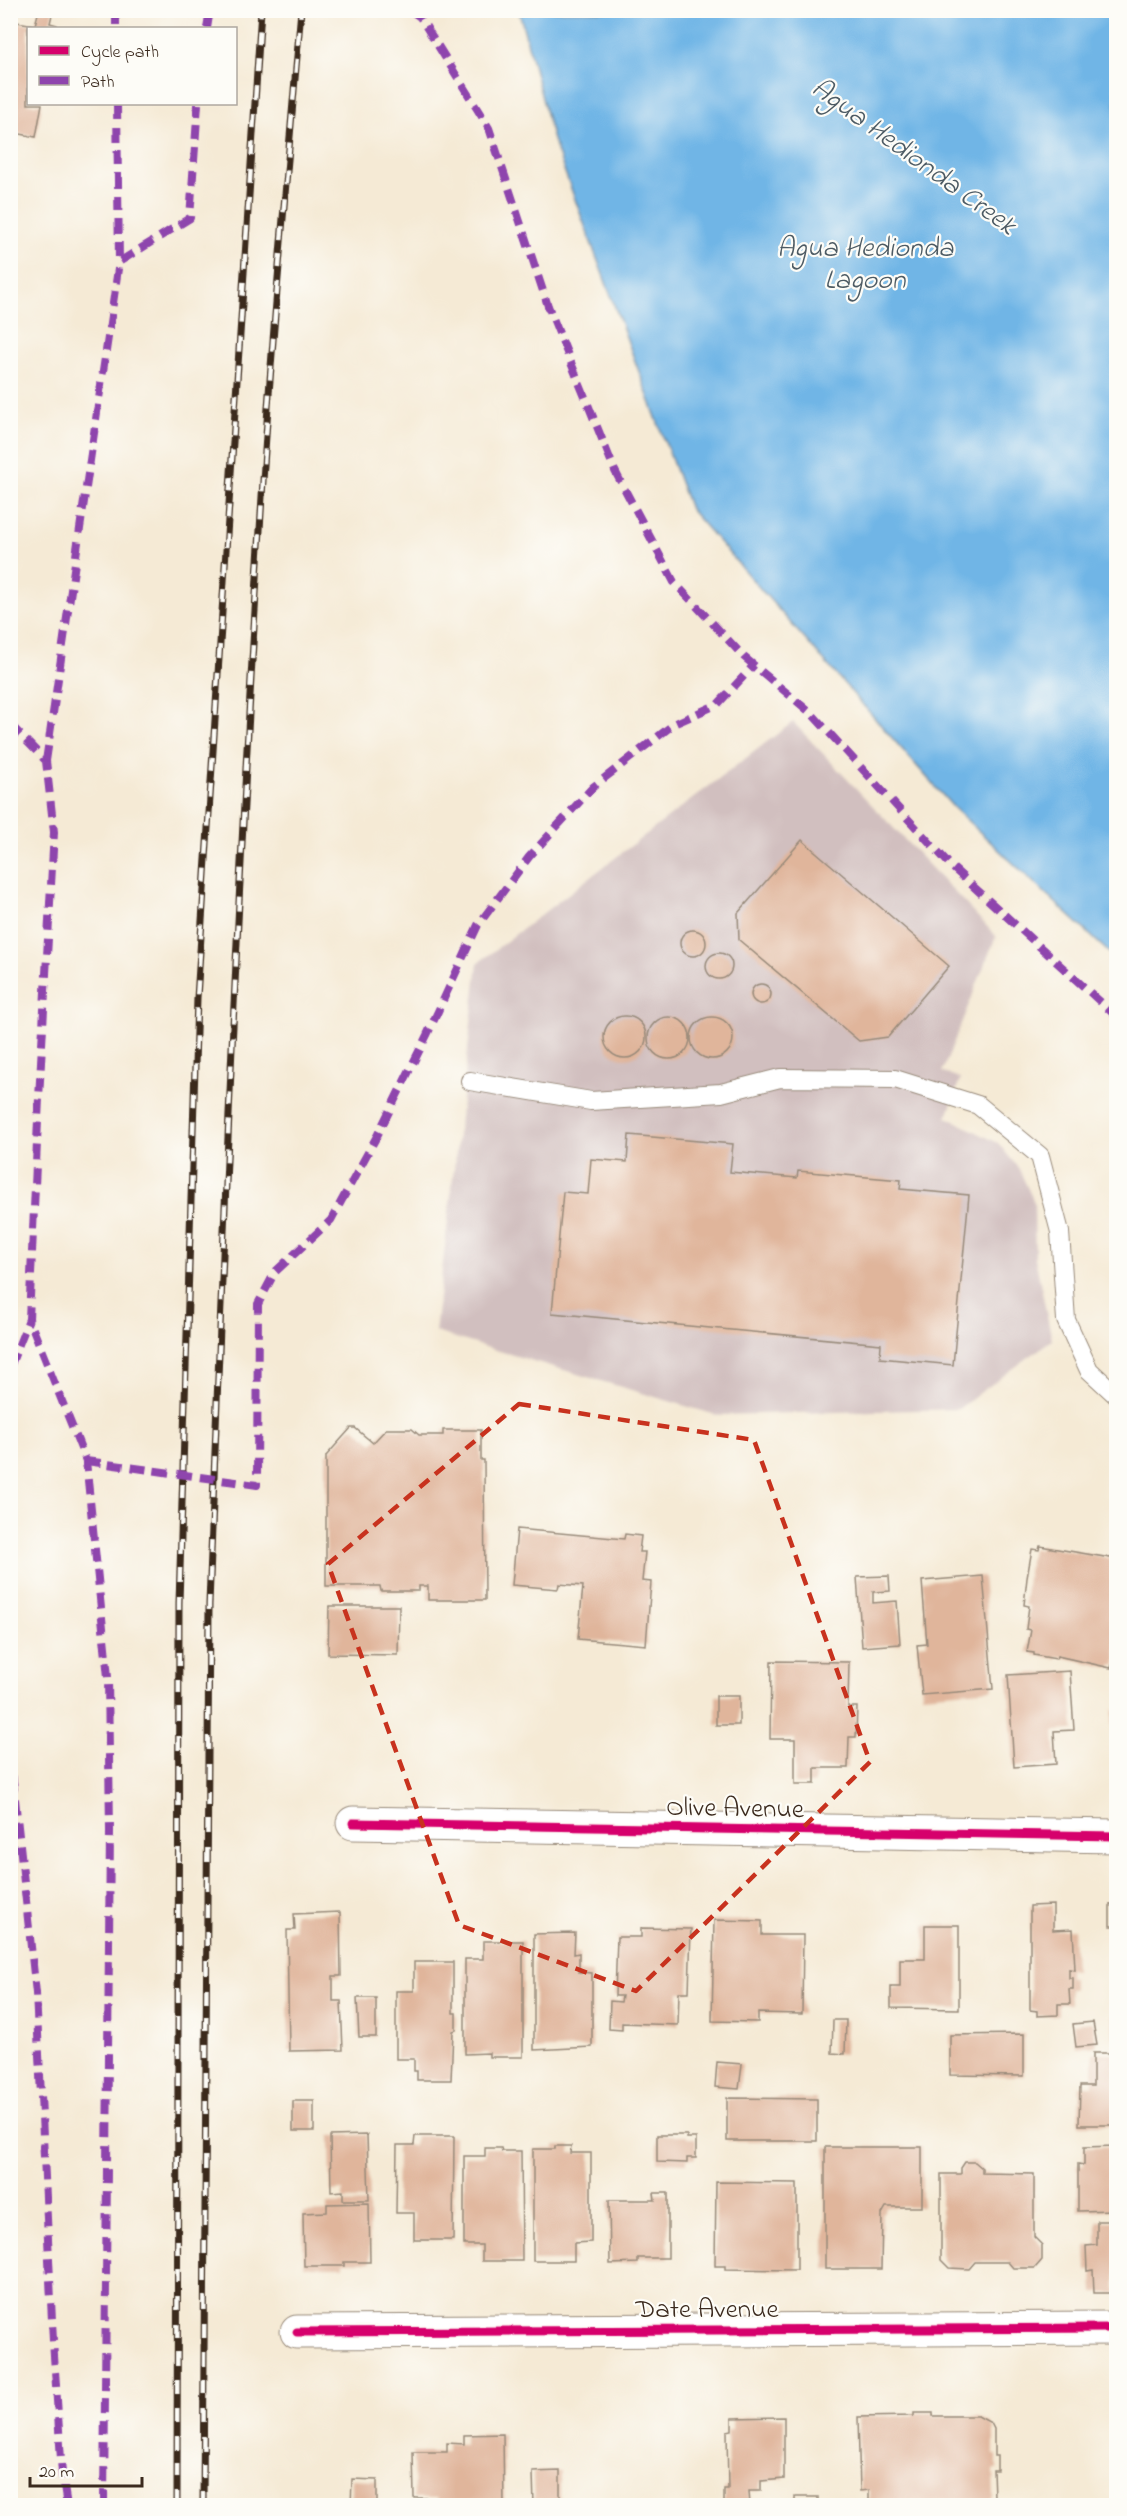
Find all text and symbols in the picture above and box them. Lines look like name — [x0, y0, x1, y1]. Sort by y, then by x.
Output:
legend — [27, 27, 237, 105]
text: Cycle path — [81, 40, 159, 66]
water label: Agua Hedionda Creek — [802, 69, 1026, 247]
text: Path — [81, 70, 115, 96]
water label: Agua Hedionda Lagoon — [777, 229, 954, 302]
street label: Olive Avenue — [666, 1789, 805, 1830]
street label: Date Avenue — [634, 2291, 779, 2330]
scale bar — [30, 2450, 142, 2488]
text: 20 m — [39, 2460, 74, 2486]

